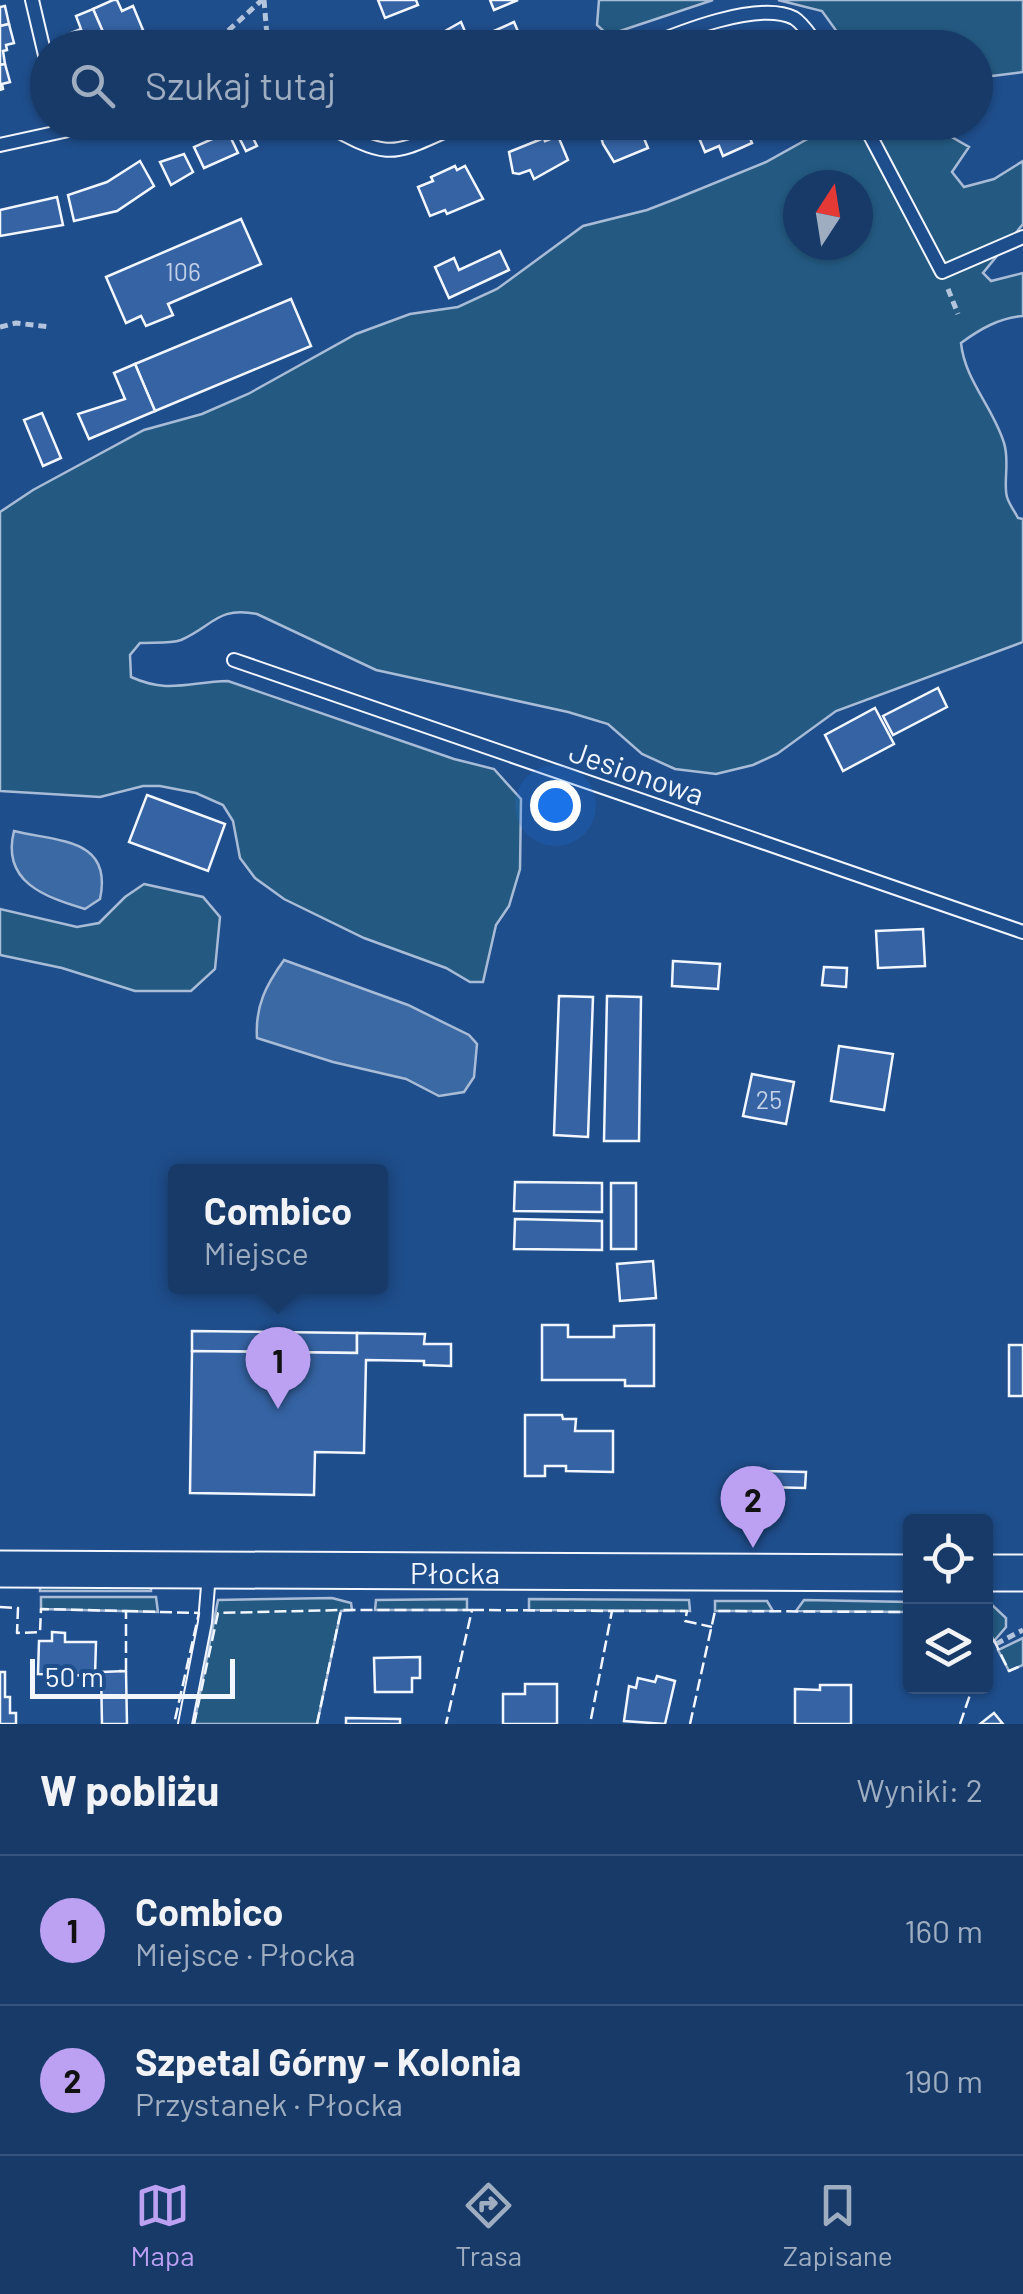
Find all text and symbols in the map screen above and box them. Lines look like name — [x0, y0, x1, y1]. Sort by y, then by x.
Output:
search box — [30, 30, 993, 140]
icon: search — [65, 58, 120, 113]
text: Szukaj tutaj — [145, 62, 336, 108]
north arrow — [783, 170, 873, 260]
house number: 106 — [165, 256, 201, 286]
street label: Jesionowa — [565, 732, 709, 812]
your location — [530, 780, 581, 831]
house number: 25 — [756, 1084, 782, 1114]
popup — [168, 1164, 388, 1294]
text: Combico — [204, 1187, 352, 1233]
text: Miejsce — [204, 1233, 309, 1271]
pin: 1 — [246, 1326, 310, 1409]
pin: 2 — [720, 1466, 786, 1548]
map controls — [903, 1514, 993, 1694]
button: locate — [903, 1514, 993, 1604]
street label: Płocka — [410, 1554, 500, 1590]
button: layers — [903, 1604, 993, 1694]
scale bar — [30, 1654, 235, 1698]
text: 50 m — [45, 1659, 104, 1693]
text: W pobliżu — [40, 1764, 219, 1814]
text: Wyniki: 2 — [856, 1770, 983, 1808]
text: Combico — [135, 1888, 283, 1934]
text: 1 — [67, 1911, 78, 1949]
text: 160 m — [904, 1911, 983, 1949]
text: Miejsce · Płocka — [135, 1934, 356, 1972]
text: Szpetal Górny - Kolonia — [135, 2038, 521, 2084]
text: 2 — [64, 2061, 81, 2099]
text: 190 m — [904, 2061, 983, 2099]
text: Przystanek · Płocka — [135, 2084, 403, 2122]
tab: Mapa — [130, 2178, 194, 2272]
tab: Trasa — [455, 2178, 522, 2272]
tab: Zapisane — [783, 2178, 893, 2272]

